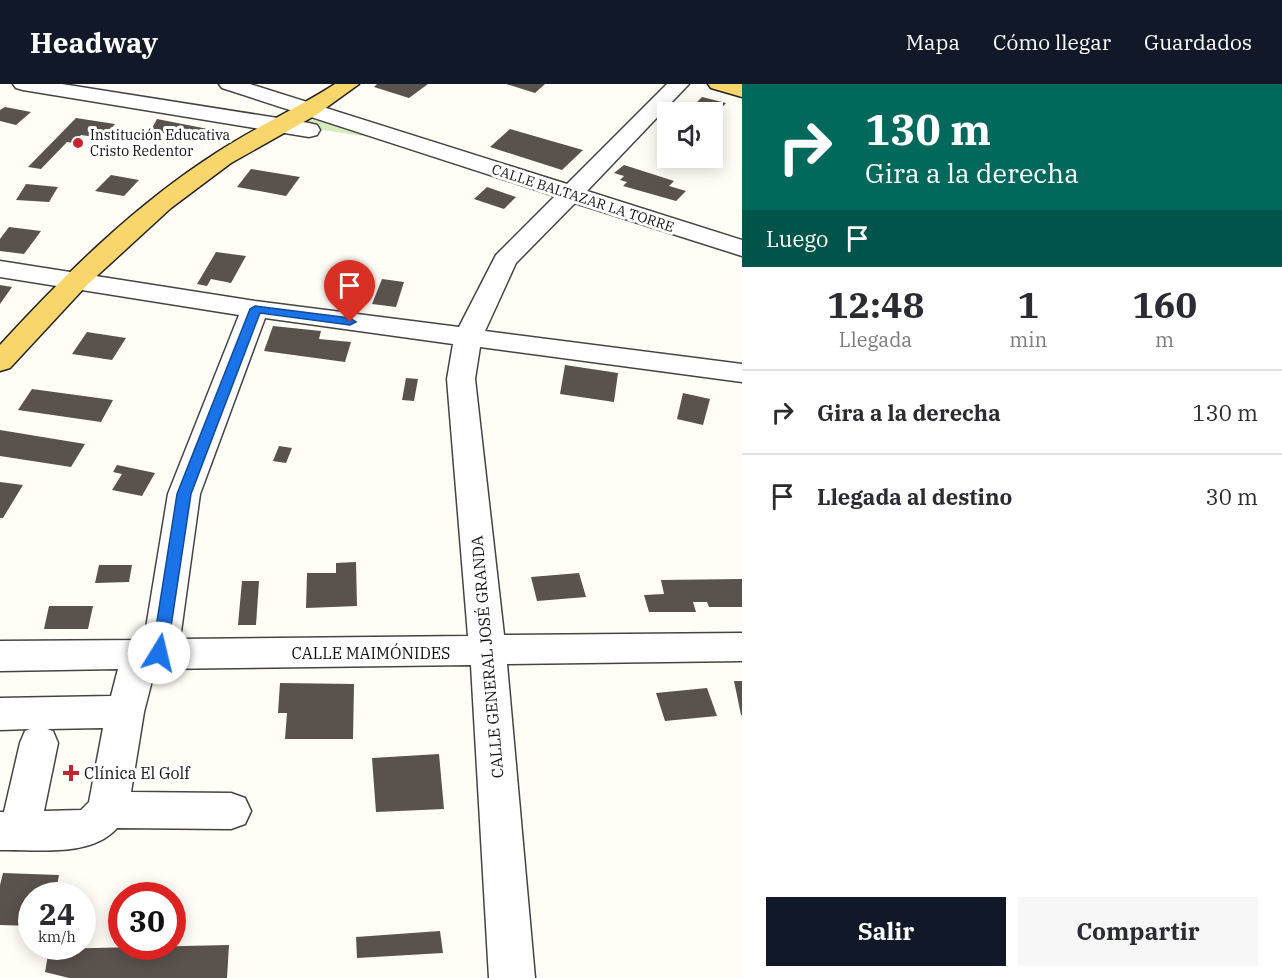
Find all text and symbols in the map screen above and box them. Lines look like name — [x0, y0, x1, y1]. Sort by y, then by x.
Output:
text: Headway — [30, 24, 158, 61]
text: Mapa — [906, 28, 960, 56]
text: Cómo llegar — [993, 28, 1111, 56]
text: Guardados — [1144, 28, 1252, 56]
map controls — [657, 102, 723, 168]
button: sound — [657, 102, 723, 168]
text: 130 m — [865, 102, 991, 157]
icon: right — [766, 108, 844, 186]
place label: Institución Educativa Cristo Redentor — [90, 126, 231, 160]
marker: Institución Educativa Cristo Redentor — [71, 136, 85, 150]
text: Gira a la derecha — [865, 155, 1079, 190]
street label: CALLE BALTAZAR LA TORRE — [490, 160, 676, 236]
icon: arrive — [841, 222, 874, 255]
text: Luego — [766, 224, 829, 253]
pin — [324, 260, 375, 322]
icon: arrive — [333, 269, 366, 302]
text: 12:48 — [827, 281, 924, 328]
text: 1 — [1017, 281, 1039, 328]
text: 160 — [1132, 281, 1197, 328]
text: Llegada — [839, 326, 912, 353]
text: min — [1009, 326, 1047, 353]
text: m — [1155, 326, 1174, 353]
icon: right — [766, 396, 799, 429]
text: Gira a la derecha — [817, 398, 1001, 427]
text: 130 m — [1192, 398, 1258, 427]
icon: arrive — [766, 480, 799, 513]
text: Llegada al destino — [817, 482, 1012, 511]
text: 30 m — [1206, 482, 1258, 511]
street label: CALLE GENERAL JOSÉ GRANDA — [465, 535, 508, 779]
position arrow — [127, 621, 191, 685]
street label: CALLE MAIMÓNIDES — [292, 642, 450, 663]
place label: Clínica El Golf — [84, 763, 191, 783]
marker: Clínica El Golf — [62, 764, 80, 782]
speed limit sign: 30 — [108, 882, 186, 960]
text: 24 — [39, 894, 75, 933]
button: Salir — [766, 897, 1006, 966]
button: Compartir — [1018, 897, 1258, 966]
text: km/h — [38, 927, 76, 946]

